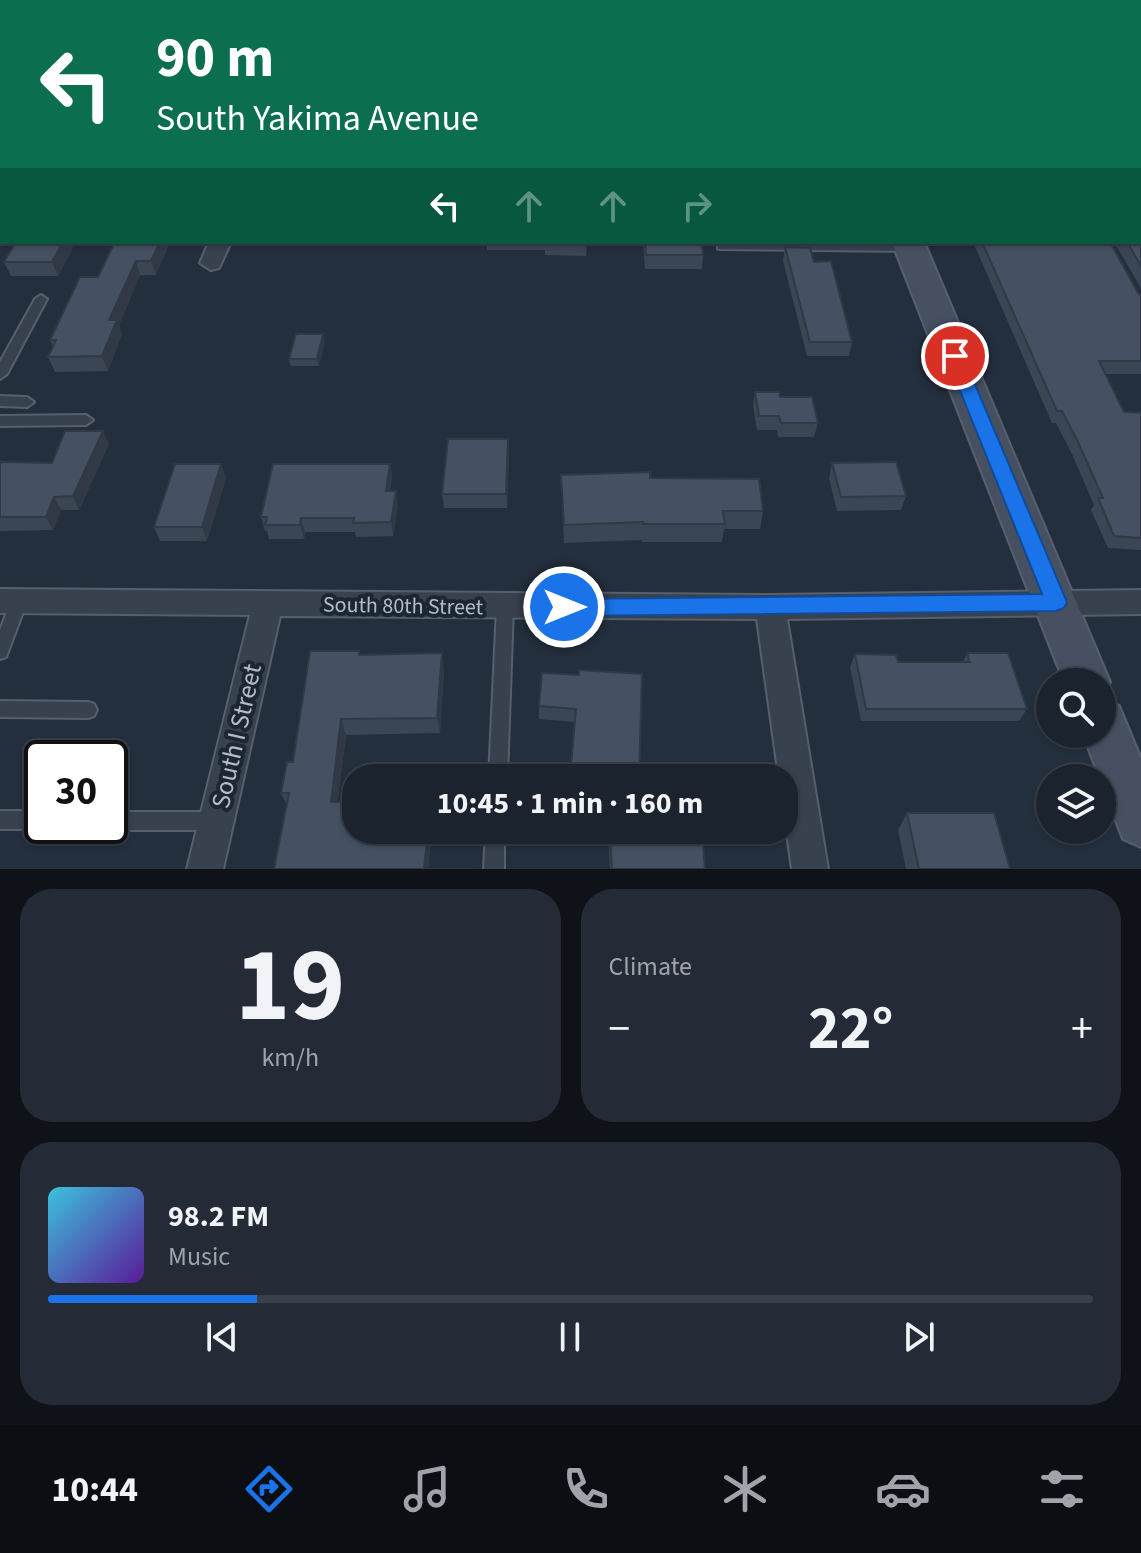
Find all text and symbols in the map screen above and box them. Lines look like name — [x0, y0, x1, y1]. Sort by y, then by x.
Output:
text: 90 m — [156, 19, 274, 98]
icon: left — [24, 32, 128, 136]
text: South Yakima Avenue — [156, 93, 479, 144]
icon: left — [423, 184, 467, 228]
icon: ahead — [507, 184, 551, 228]
icon: ahead — [591, 184, 635, 228]
icon: right — [675, 184, 719, 228]
pin — [921, 322, 989, 390]
icon: arrive — [933, 334, 977, 378]
position arrow — [522, 565, 606, 649]
street label: South 80th Street — [323, 589, 484, 623]
street label: South I Street — [202, 660, 271, 812]
map controls — [1036, 668, 1116, 844]
button: search — [1036, 668, 1116, 748]
speed limit sign: 30 — [24, 740, 128, 844]
button: layers — [1036, 764, 1116, 844]
text: 10:45 · 1 min · 160 m — [437, 782, 703, 825]
text: 19 — [235, 913, 345, 1061]
text: Climate — [609, 948, 692, 985]
text: 22° — [808, 987, 893, 1072]
text: − — [609, 998, 630, 1061]
text: + — [1071, 998, 1093, 1061]
text: km/h — [261, 1039, 319, 1076]
text: 98.2 FM — [168, 1195, 269, 1238]
text: Music — [168, 1238, 230, 1275]
icon: previous — [200, 1315, 244, 1359]
icon: pause — [548, 1315, 592, 1359]
icon: next — [897, 1315, 941, 1359]
icon: directions — [241, 1461, 297, 1517]
icon: music — [399, 1461, 455, 1517]
icon: phone — [558, 1461, 614, 1517]
icon: climate — [717, 1461, 773, 1517]
icon: car — [875, 1461, 931, 1517]
icon: filters — [1034, 1461, 1090, 1517]
text: 10:44 — [51, 1464, 138, 1515]

